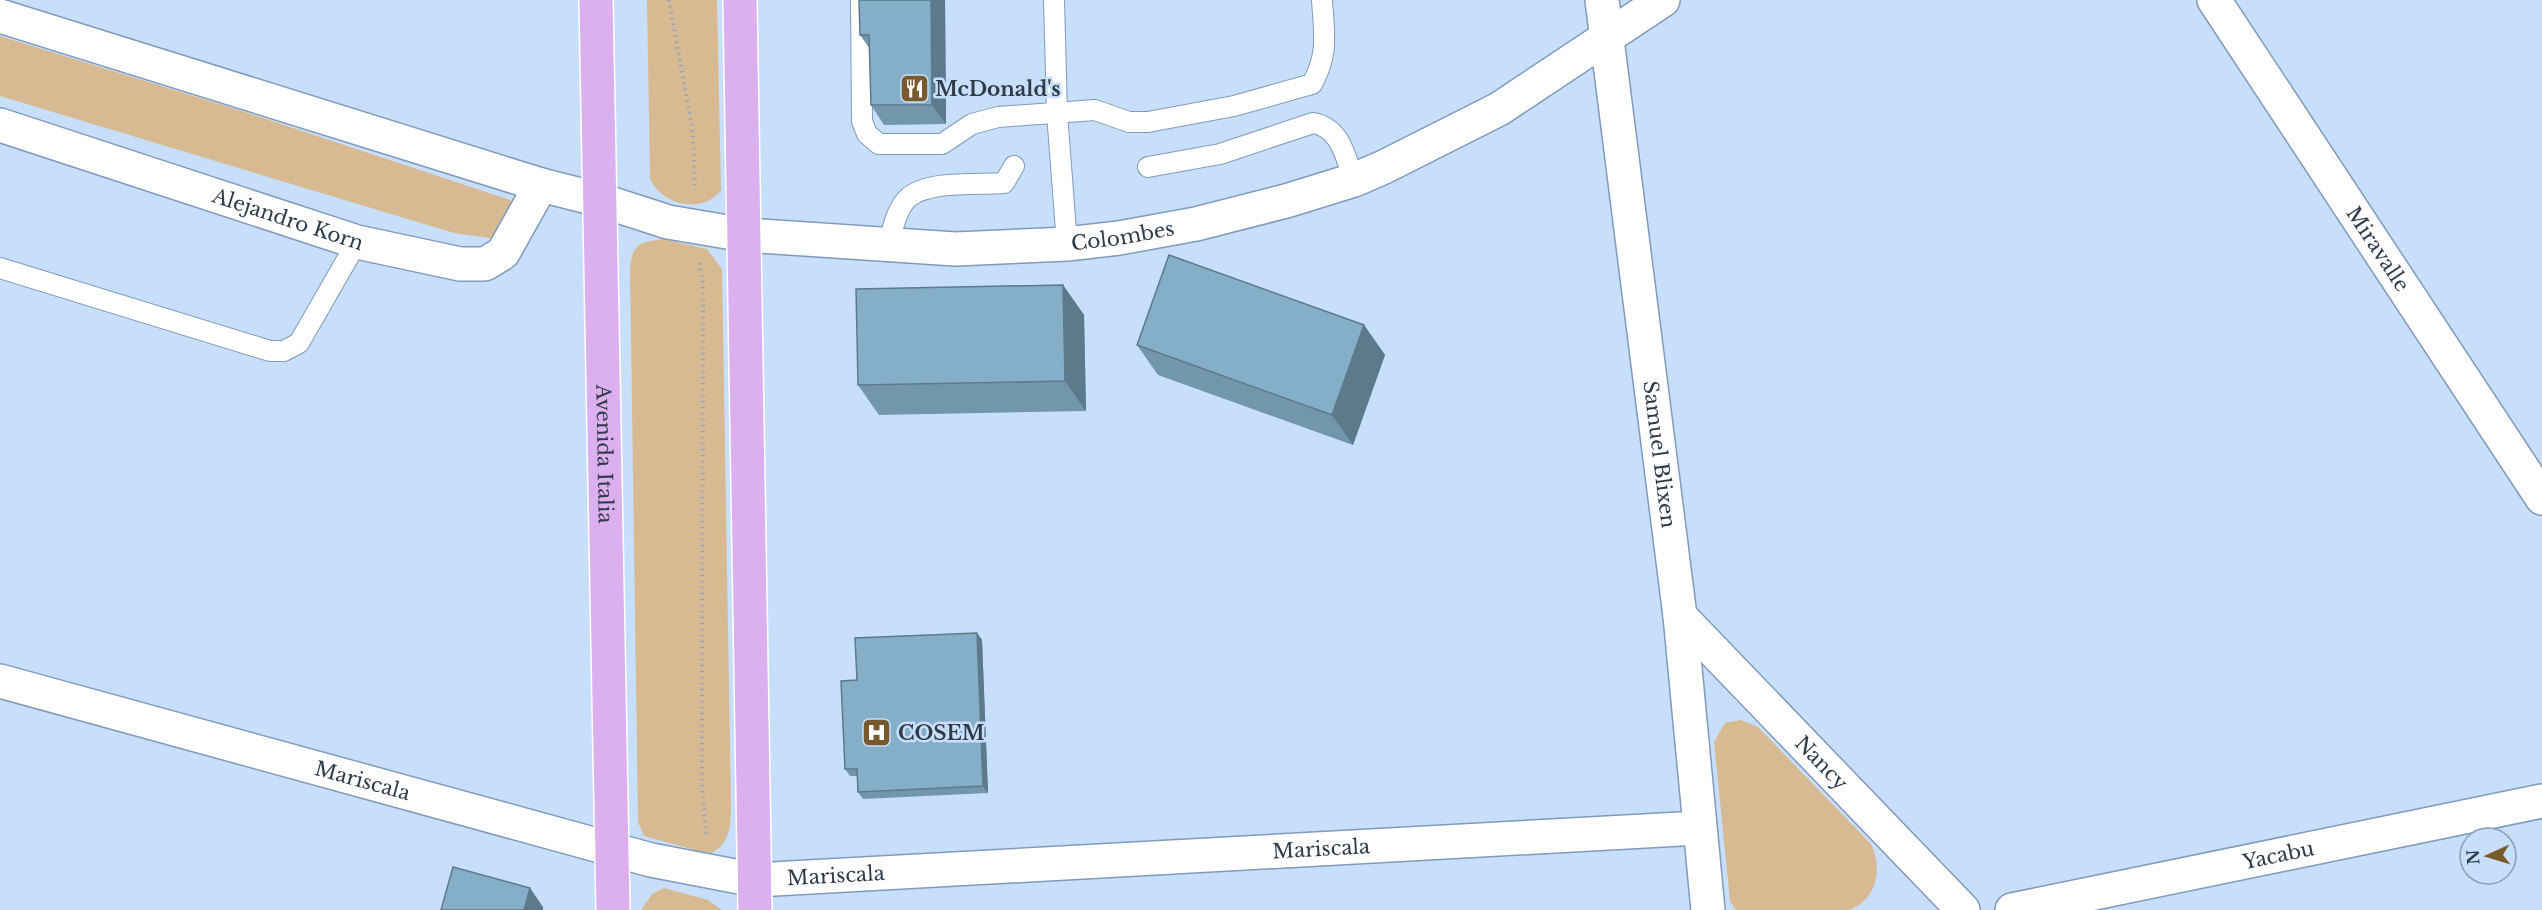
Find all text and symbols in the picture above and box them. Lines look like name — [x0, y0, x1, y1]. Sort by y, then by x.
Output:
restaurant icon: McDonald's — [898, 73, 930, 105]
place label: McDonald's — [935, 77, 1061, 101]
street label: Alejandro Korn — [208, 183, 367, 255]
street label: Miravalle — [2341, 202, 2414, 296]
street label: Colombes — [1070, 216, 1176, 255]
street label: Samuel Blixen — [1638, 379, 1681, 530]
street label: Avenida Italia — [591, 383, 618, 525]
hospital icon: COSEM — [861, 717, 893, 749]
place label: COSEM — [898, 721, 985, 745]
street label: Nancy — [1790, 731, 1853, 795]
street label: Mariscala — [312, 756, 414, 805]
north arrow — [2458, 826, 2518, 886]
street label: Mariscala — [1272, 834, 1371, 863]
street label: Yacabu — [2240, 836, 2316, 874]
text: N — [2463, 849, 2484, 865]
street label: Mariscala — [786, 861, 886, 890]

